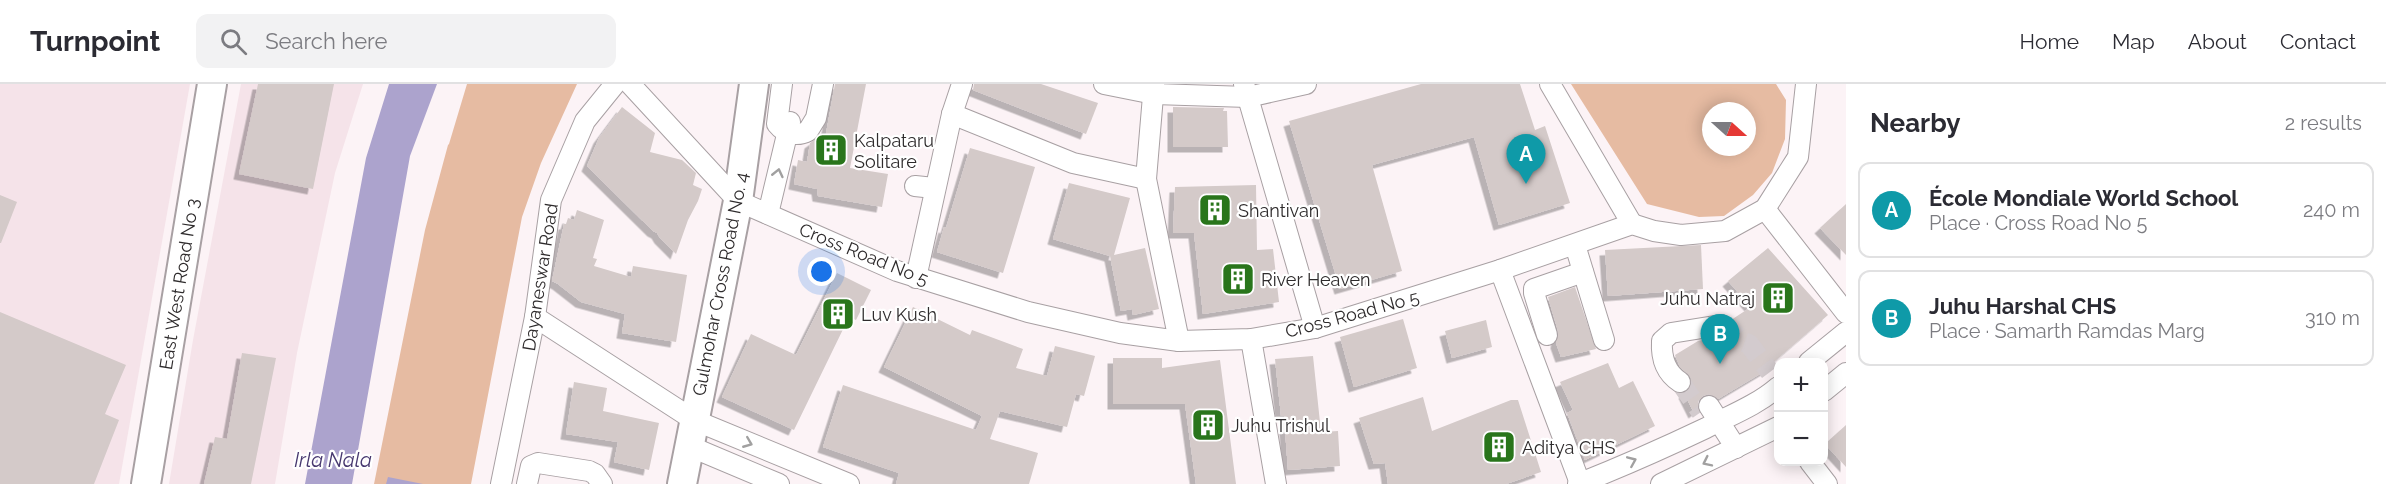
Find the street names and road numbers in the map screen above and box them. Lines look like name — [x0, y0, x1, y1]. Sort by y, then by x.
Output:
street label: Gulmohar Cross Road No. 4 — [688, 170, 752, 398]
street label: East West Road No 3 — [155, 197, 203, 371]
street label: Dayaneswar Road — [518, 202, 562, 352]
street label: Cross Road No 5 — [796, 218, 932, 290]
street label: Cross Road No 5 — [1283, 286, 1421, 342]

